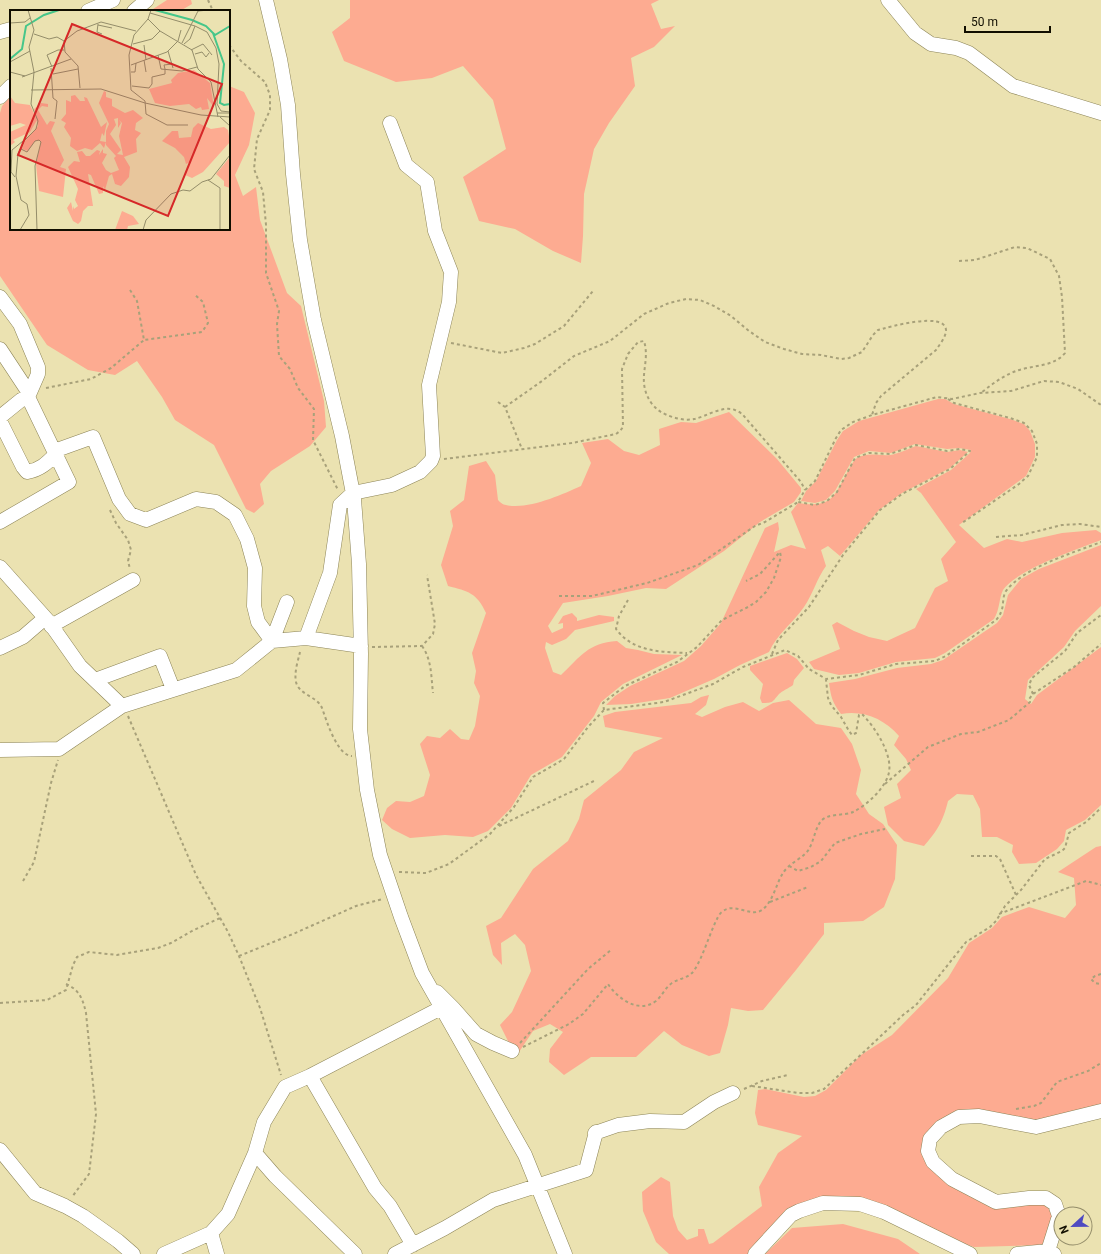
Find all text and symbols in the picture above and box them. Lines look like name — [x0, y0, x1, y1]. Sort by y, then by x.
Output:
scale bar — [965, 8, 1050, 34]
inset map — [10, 10, 230, 230]
text: 50 m — [971, 15, 998, 29]
north arrow — [1053, 1206, 1093, 1246]
text: N — [1057, 1223, 1072, 1236]

